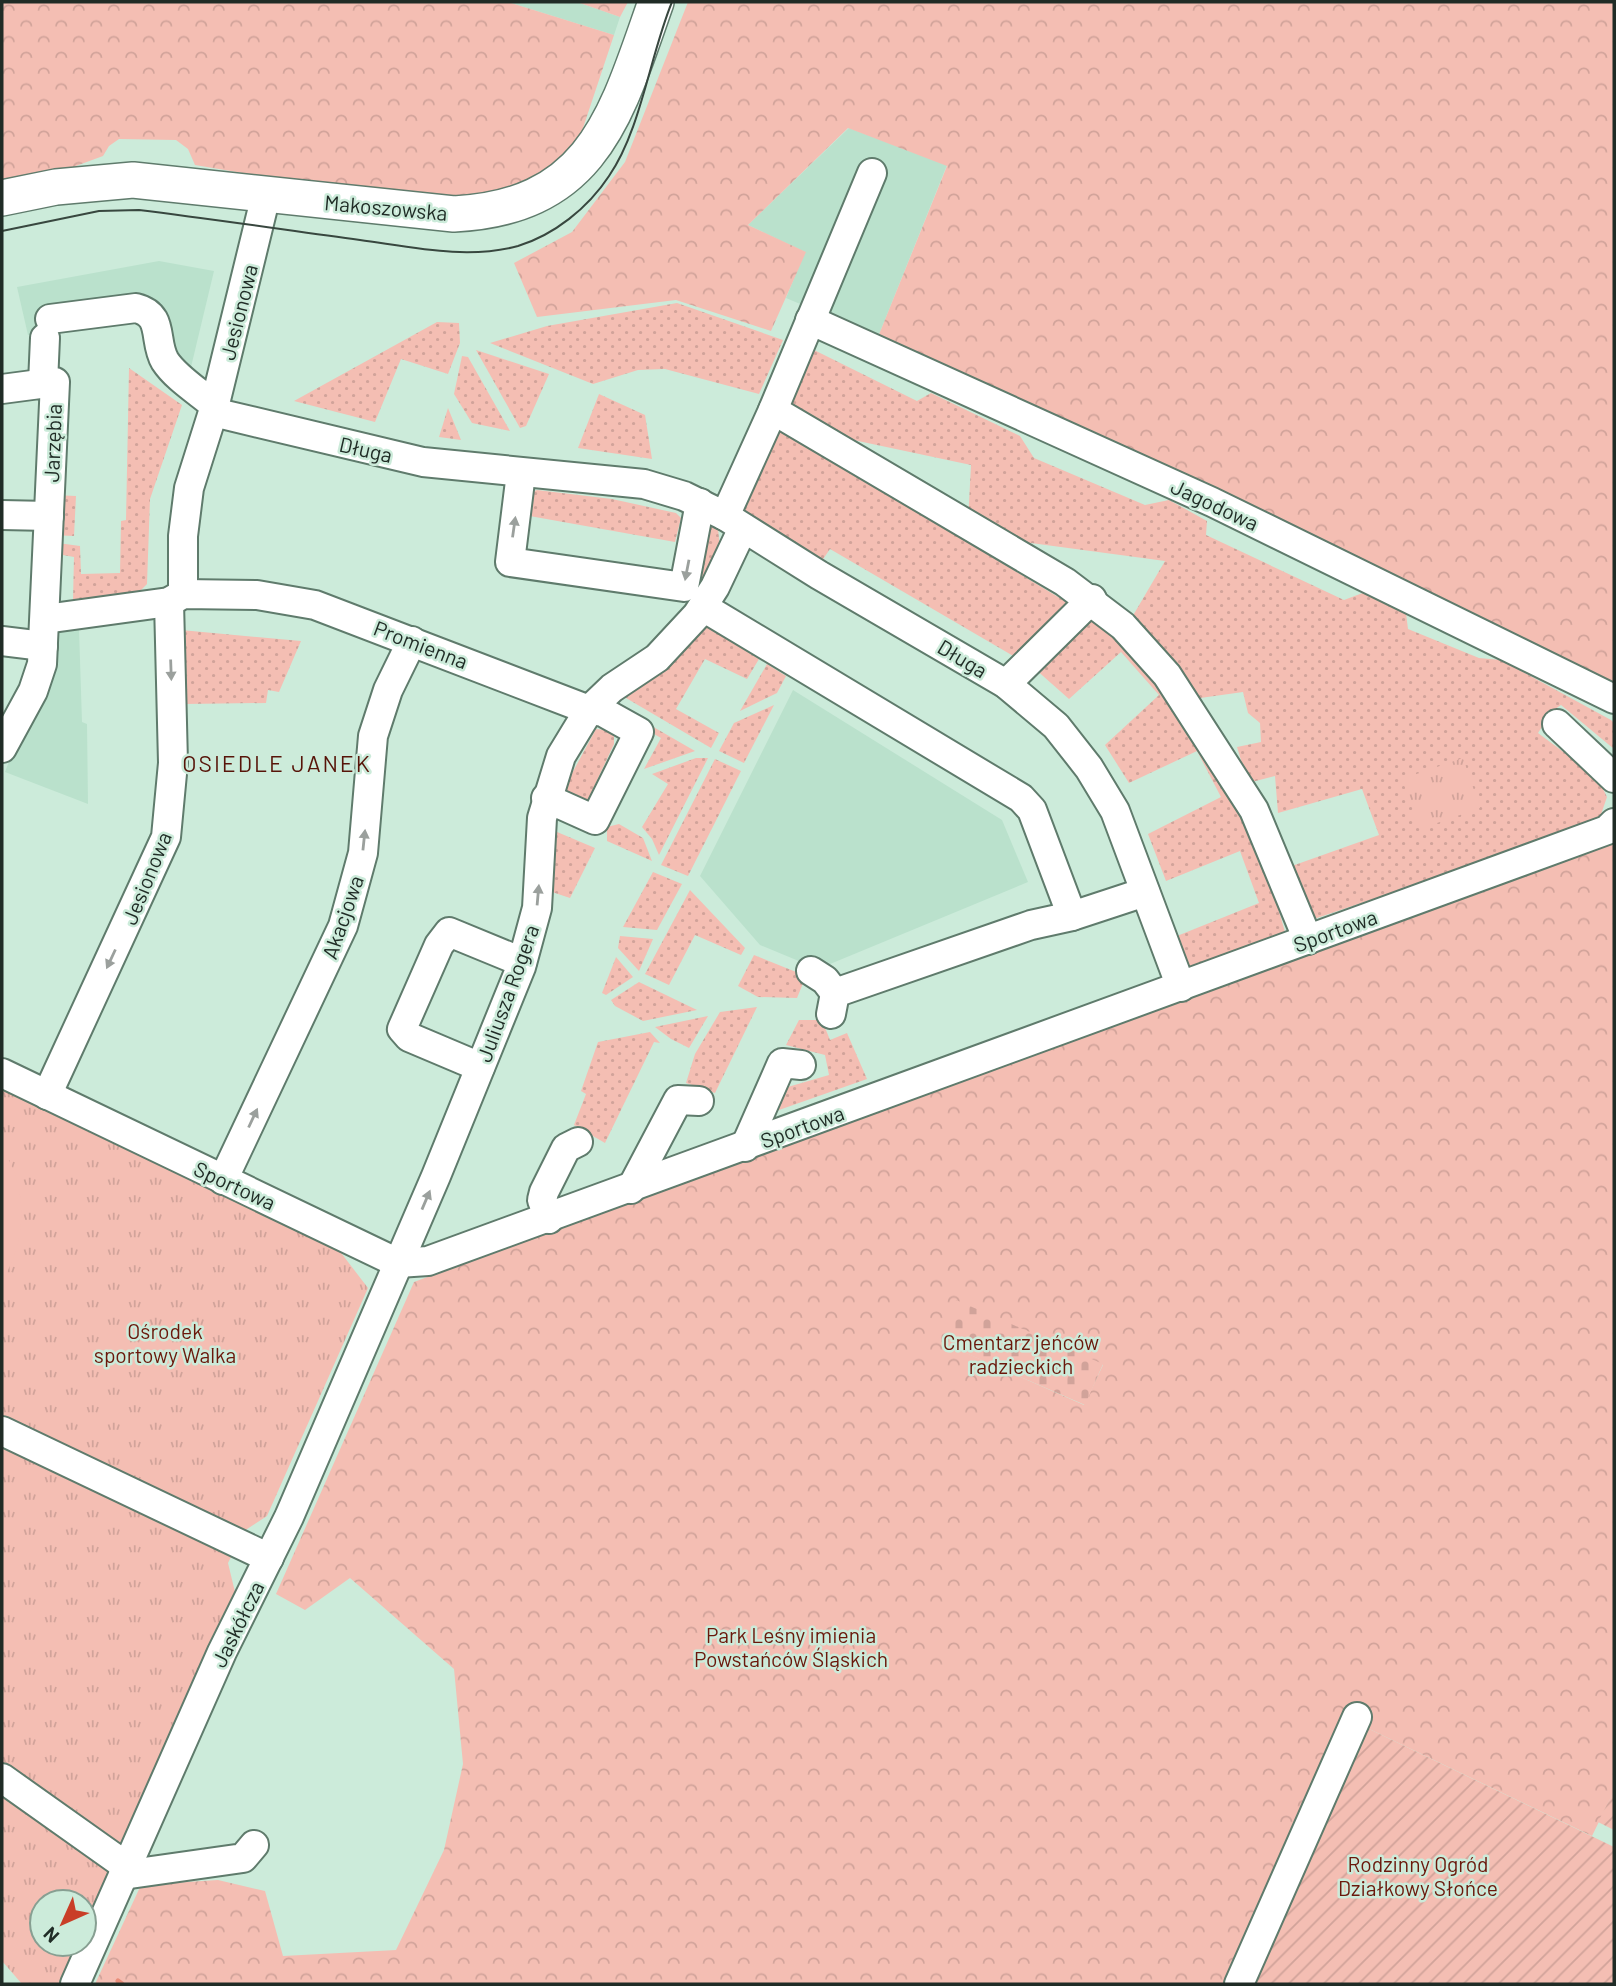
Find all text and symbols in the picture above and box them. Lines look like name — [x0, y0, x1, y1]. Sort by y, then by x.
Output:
street label: Makoszowska — [323, 189, 449, 225]
street label: Jesionowa — [214, 261, 262, 363]
street label: Jarzębia — [38, 403, 66, 483]
street label: Długa — [337, 431, 395, 467]
street label: Jagodowa — [1167, 473, 1263, 535]
one-way arrow — [508, 516, 519, 538]
one-way arrow — [681, 559, 692, 581]
street label: Promienna — [370, 615, 472, 673]
street label: Długa — [934, 634, 992, 682]
one-way arrow — [166, 659, 177, 681]
district label: OSIEDLE JANEK — [182, 749, 372, 777]
street label: Jesionowa — [116, 828, 176, 928]
one-way arrow — [359, 829, 370, 851]
street label: Akacjowa — [316, 872, 368, 962]
one-way arrow — [533, 884, 544, 906]
street label: Sportowa — [1290, 903, 1380, 957]
street label: Juliusza Rogera — [471, 921, 543, 1065]
one-way arrow — [105, 949, 117, 969]
street label: Sportowa — [757, 1099, 847, 1153]
one-way arrow — [247, 1108, 258, 1128]
street label: Sportowa — [190, 1155, 280, 1215]
one-way arrow — [420, 1189, 431, 1210]
park label: Ośrodek sportowy Walka — [94, 1318, 236, 1367]
park label: Cmentarz jeńców radzieckich — [943, 1329, 1099, 1378]
street label: Jaskółcza — [205, 1577, 269, 1671]
park label: Park Leśny imienia Powstańców Śląskich — [694, 1622, 888, 1671]
park label: Rodzinny Ogród Działkowy Słońce — [1338, 1851, 1498, 1900]
north arrow — [28, 1888, 98, 1958]
text: N — [38, 1923, 63, 1948]

